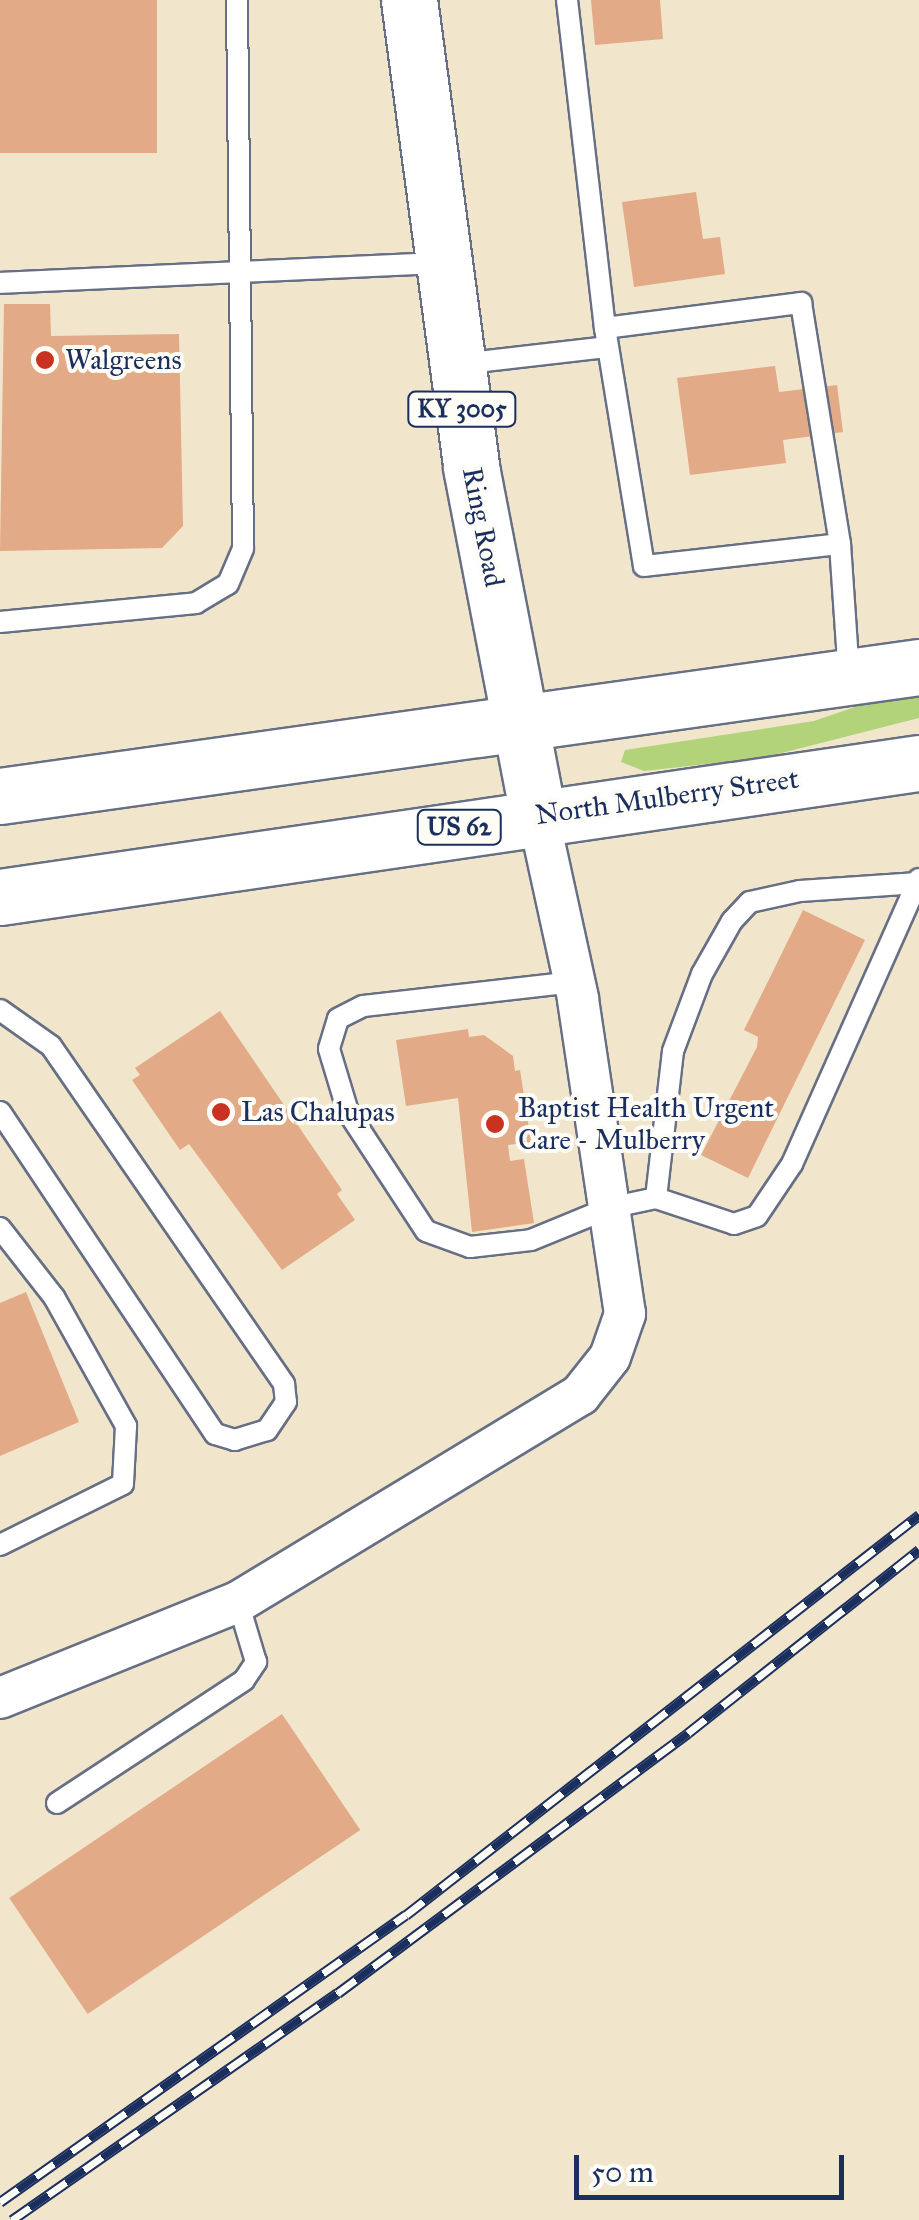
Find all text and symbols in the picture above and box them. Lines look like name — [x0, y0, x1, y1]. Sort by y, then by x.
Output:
place label: Walgreens — [65, 343, 182, 377]
marker: Walgreens — [34, 349, 56, 371]
road number: KY 3005 — [407, 389, 517, 429]
street label: Ring Road — [455, 464, 511, 590]
street label: North Mulberry Street — [533, 762, 801, 832]
road number: US 62 — [416, 807, 502, 847]
place label: Baptist Health Urgent Care - Mulberry — [518, 1091, 774, 1157]
place label: Las Chalupas — [241, 1095, 395, 1129]
marker: Las Chalupas — [210, 1101, 232, 1123]
marker: Baptist Health Urgent Care - Mulberry — [482, 1111, 508, 1137]
scale bar — [579, 2135, 849, 2197]
text: 50 m — [591, 2154, 654, 2190]

